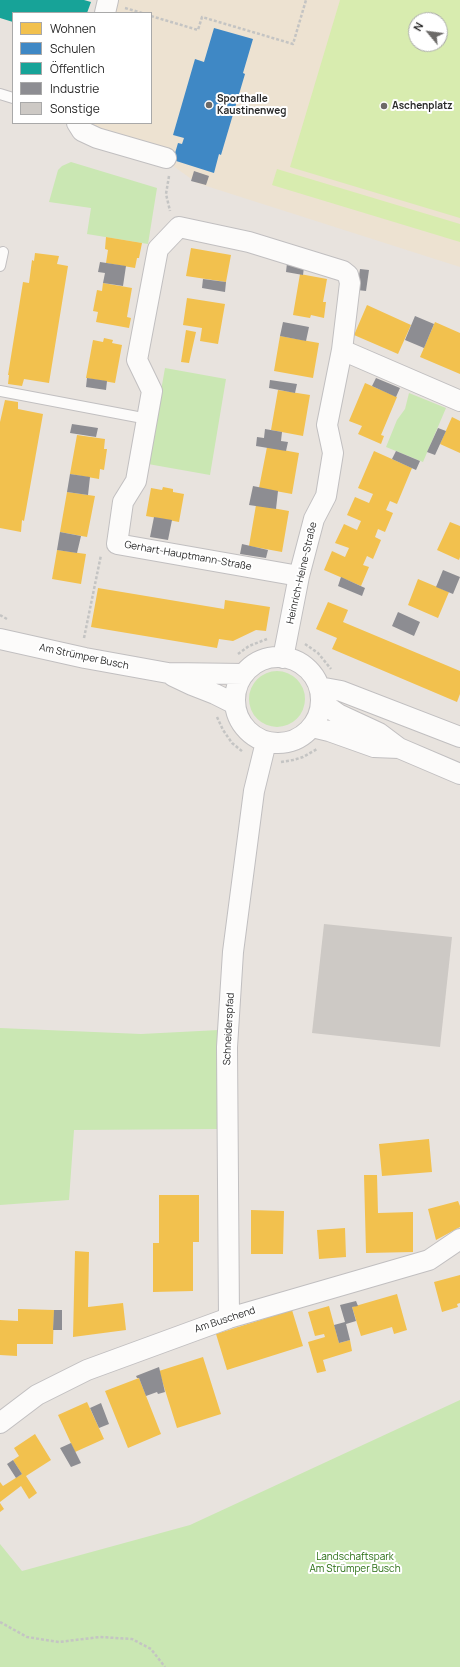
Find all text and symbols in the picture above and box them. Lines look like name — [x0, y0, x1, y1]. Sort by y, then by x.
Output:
legend — [12, 12, 152, 124]
north arrow — [408, 12, 448, 52]
text: N — [409, 19, 426, 34]
text: Wohnen — [50, 20, 96, 37]
text: Schulen — [50, 40, 95, 57]
text: Öffentlich — [50, 60, 105, 77]
text: Industrie — [50, 80, 99, 97]
place label: Sporthalle Kaustinenweg — [217, 93, 286, 116]
text: Sonstige — [50, 100, 100, 117]
marker: Sporthalle Kaustinenweg — [204, 100, 214, 110]
place label: Aschenplatz — [392, 100, 453, 112]
marker: Aschenplatz — [379, 101, 389, 111]
street label: Heinrich-Heine-Straße — [284, 521, 320, 625]
street label: Gerhart-Hauptmann-Straße — [123, 539, 253, 573]
street label: Am Strümper Busch — [38, 642, 130, 672]
street label: Schneiderspfad — [221, 992, 237, 1066]
street label: Am Buschend — [193, 1305, 257, 1335]
park label: Landschaftspark Am Strümper Busch — [309, 1551, 401, 1574]

